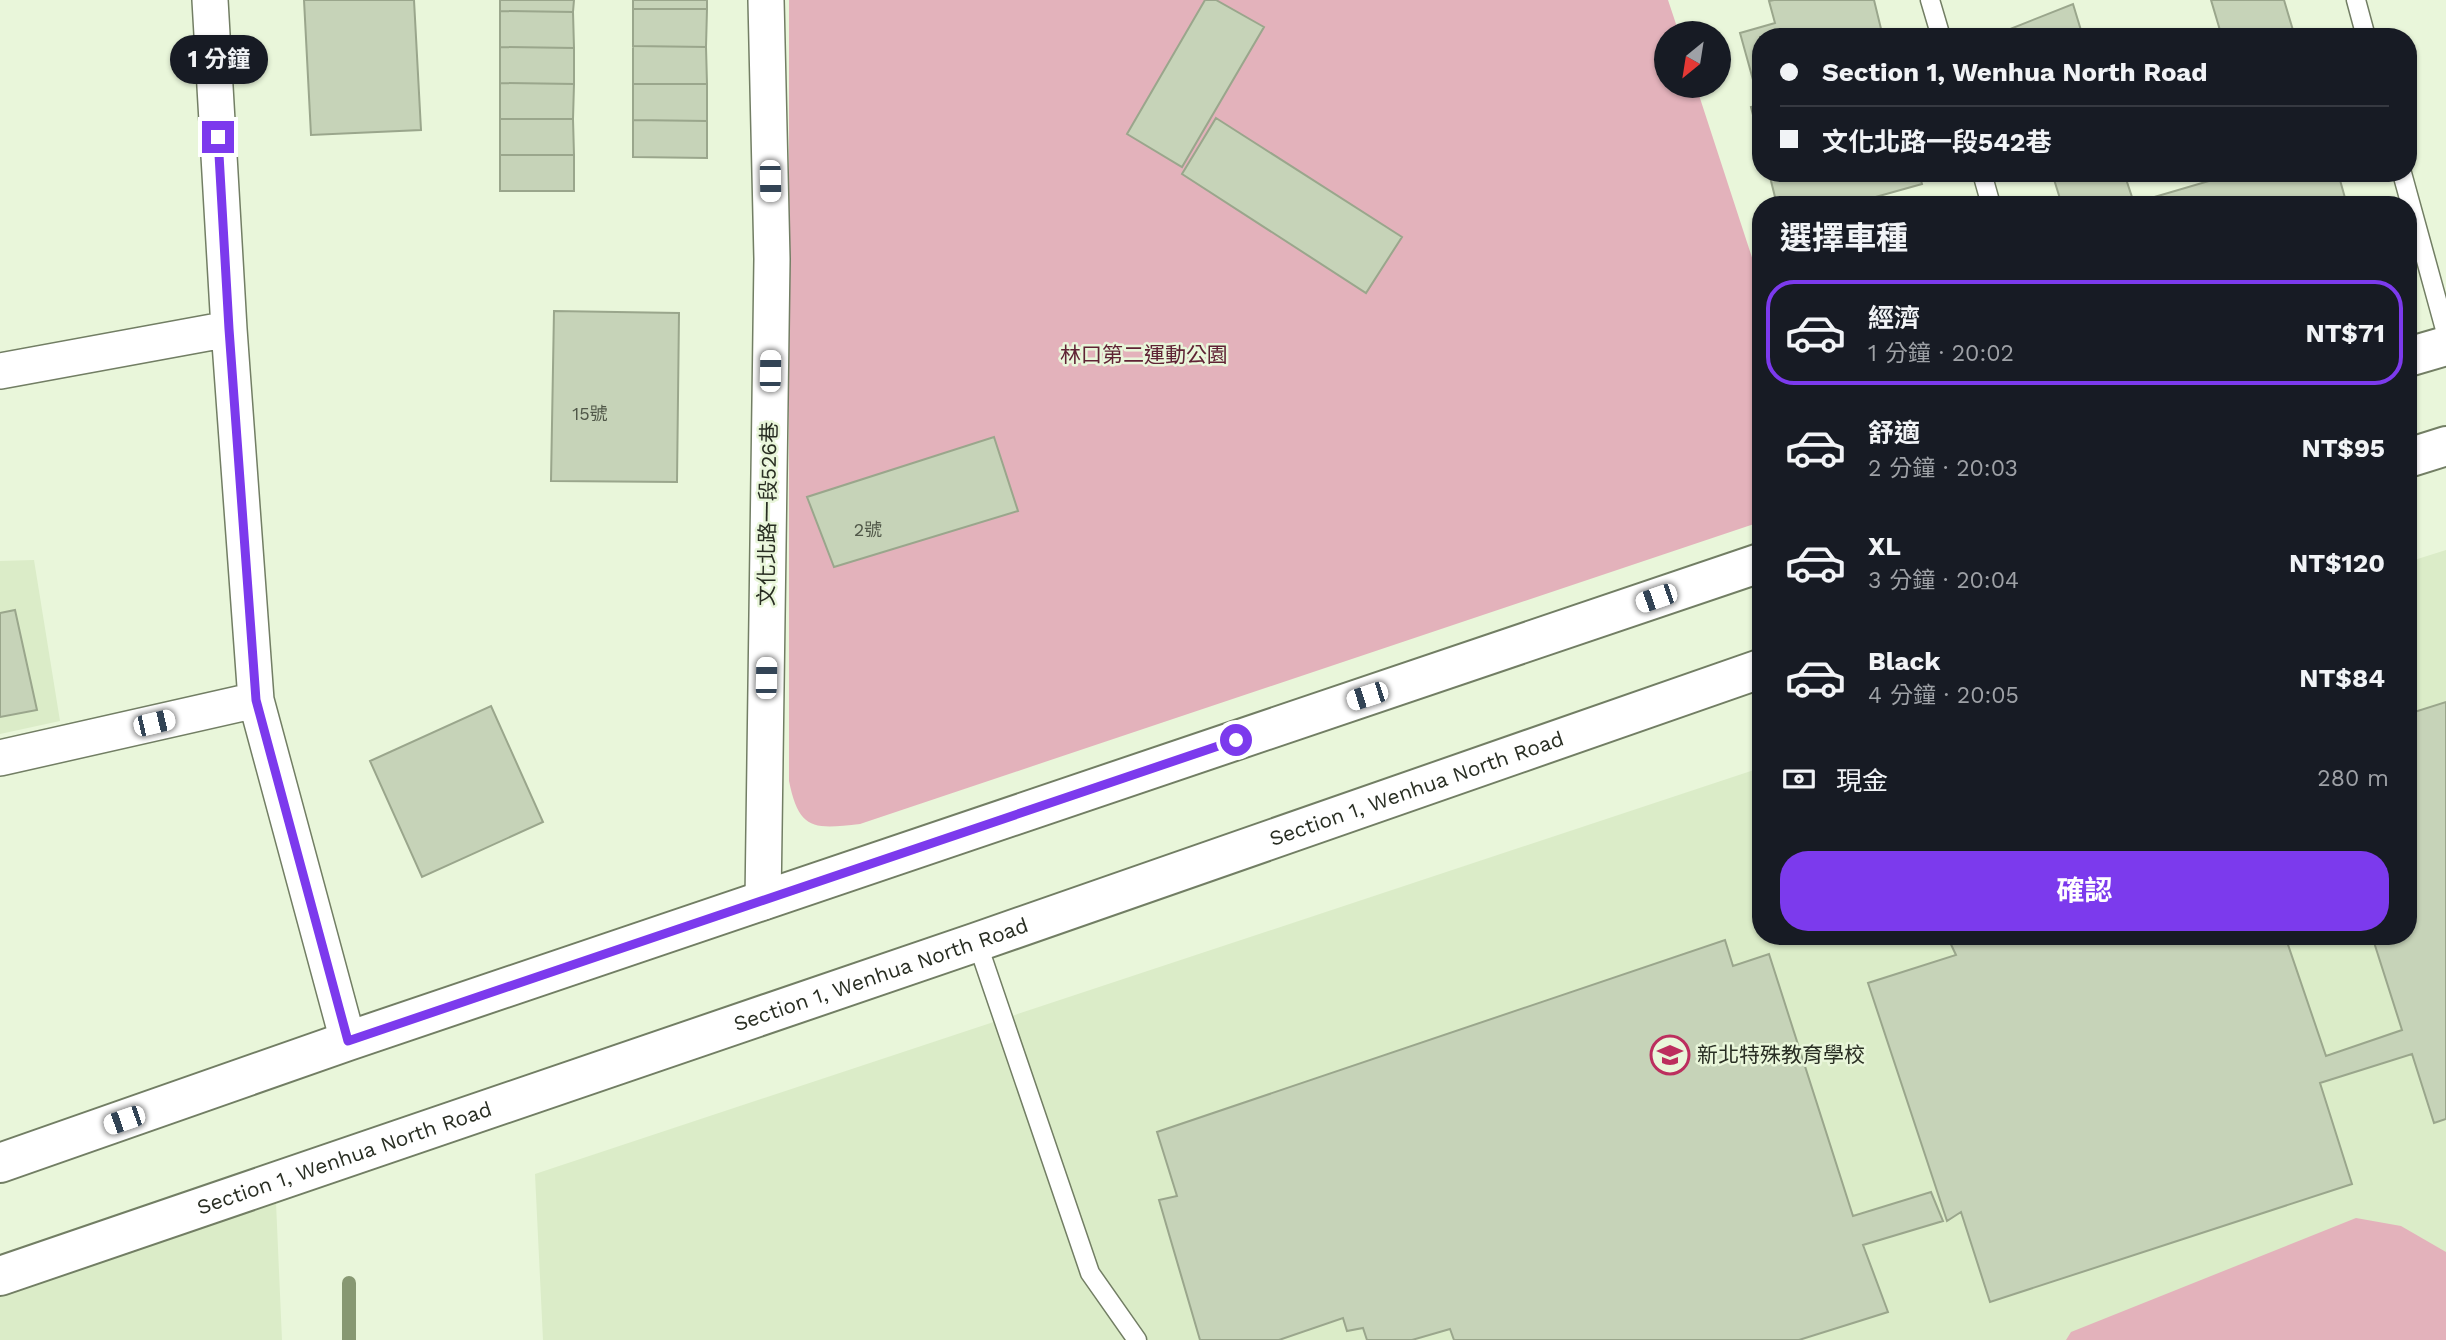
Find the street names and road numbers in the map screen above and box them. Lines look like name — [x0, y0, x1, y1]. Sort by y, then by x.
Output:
street label: 文化北路一段526巷 — [753, 422, 782, 606]
street label: Section 1, Wenhua North Road — [1266, 725, 1567, 851]
street label: Section 1, Wenhua North Road — [730, 912, 1031, 1036]
street label: Section 1, Wenhua North Road — [194, 1096, 495, 1220]

